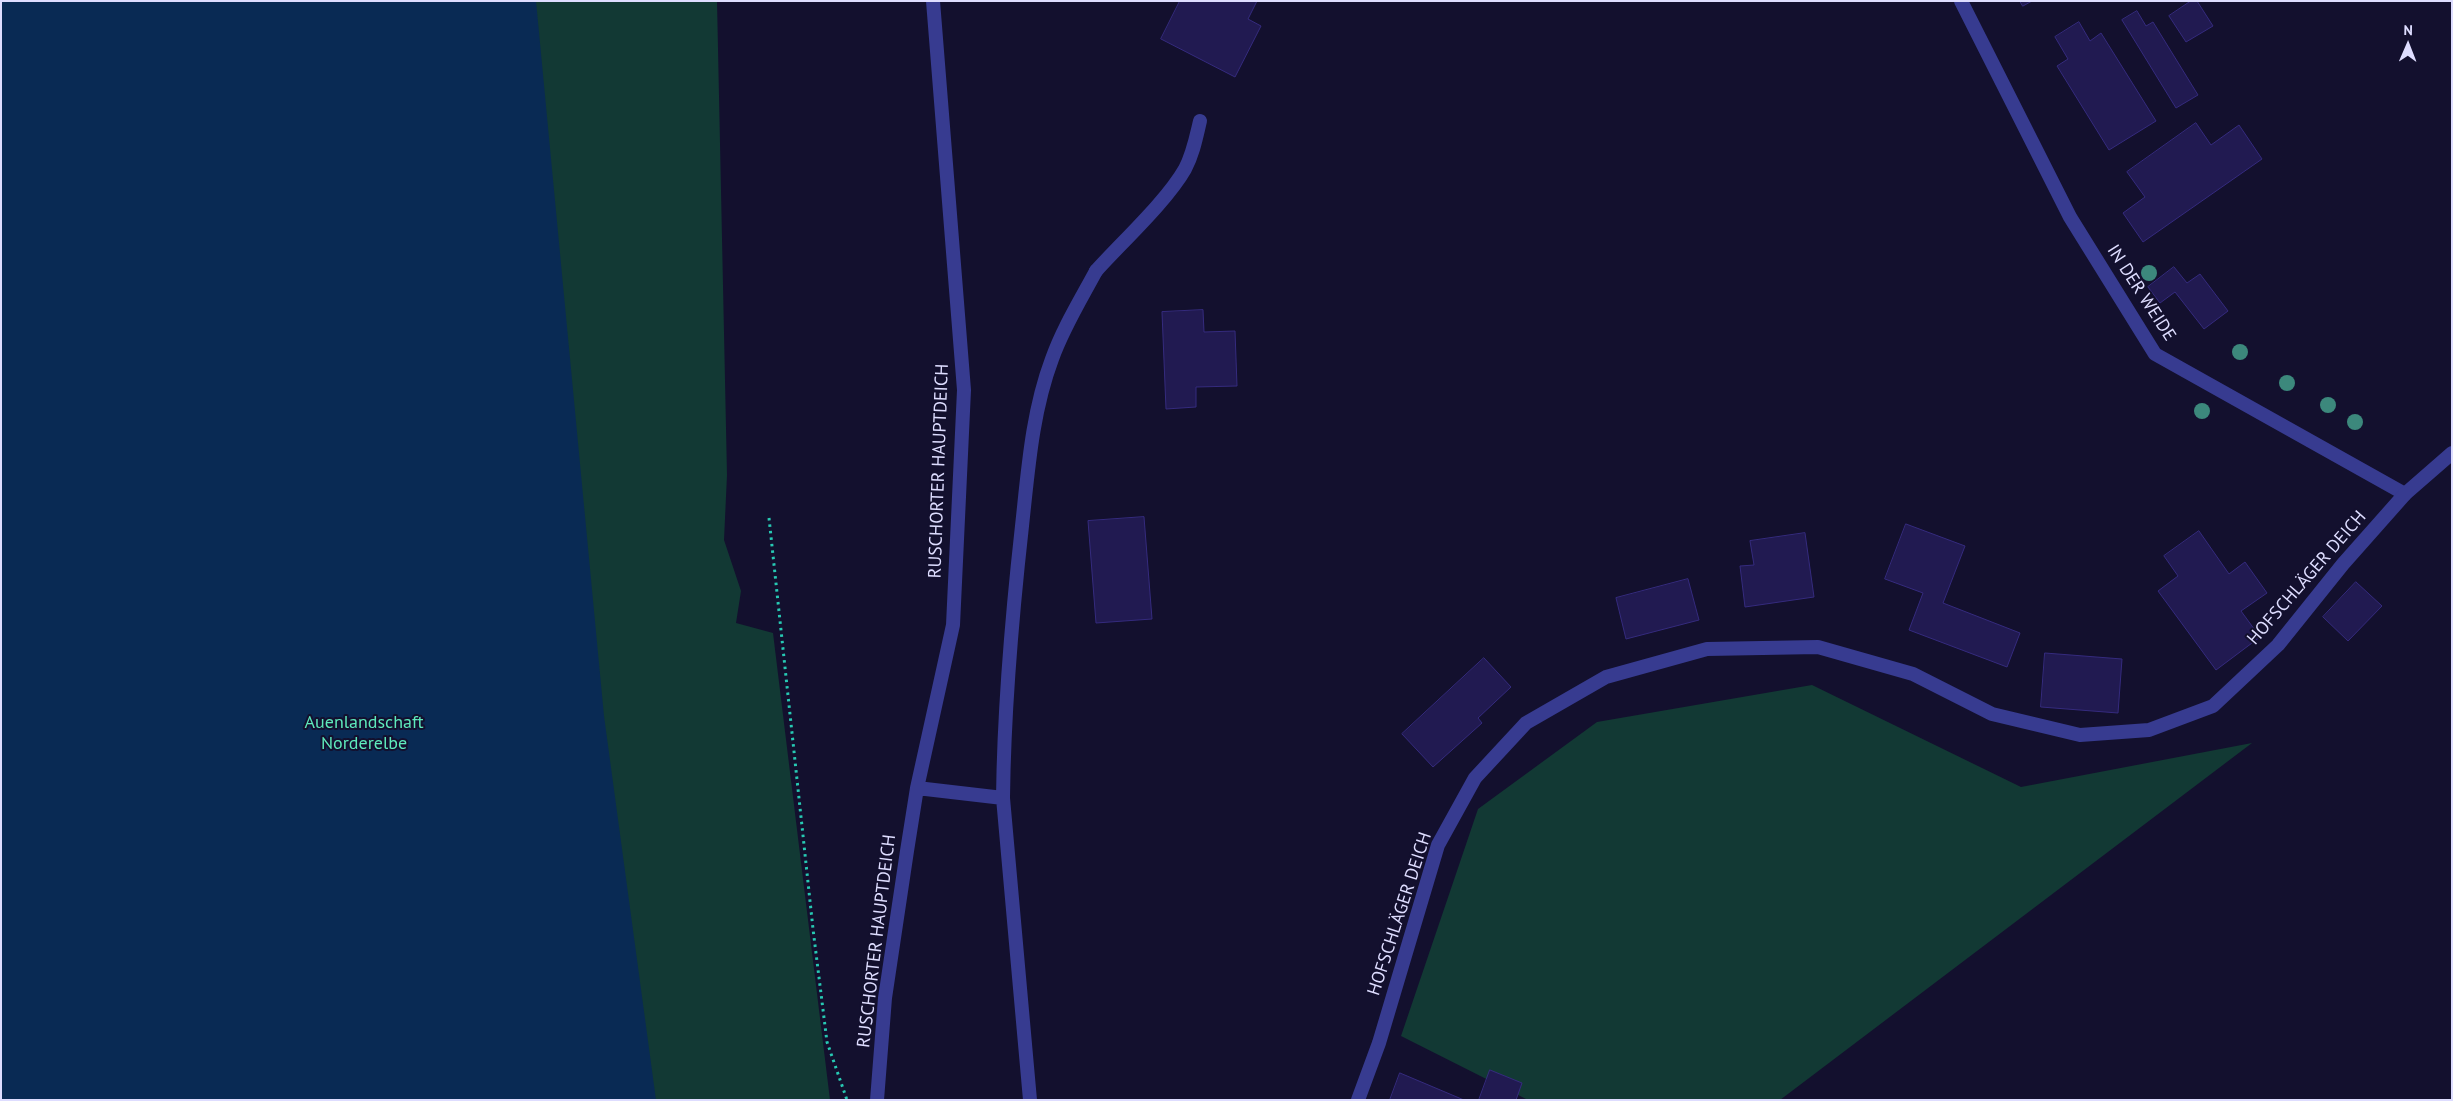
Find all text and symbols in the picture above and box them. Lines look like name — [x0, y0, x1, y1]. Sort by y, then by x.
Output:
north arrow — [2383, 20, 2433, 70]
text: N — [2403, 21, 2413, 39]
street label: IN DER WEIDE — [2102, 241, 2180, 345]
street label: RUSCHORTER HAUPTDEICH — [924, 363, 954, 579]
street label: HOFSCHLÄGER DEICH — [2243, 507, 2371, 649]
park label: Auenlandschaft Norderelbe — [305, 712, 423, 754]
street label: HOFSCHLÄGER DEICH — [1363, 830, 1437, 998]
street label: RUSCHORTER HAUPTDEICH — [853, 833, 901, 1049]

